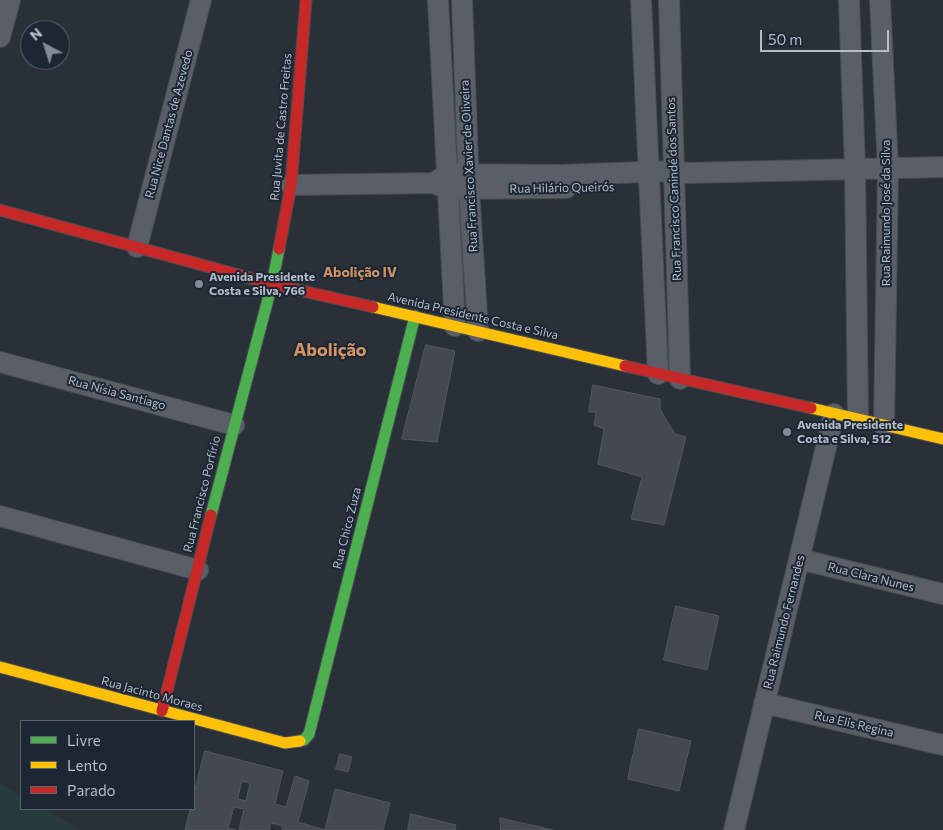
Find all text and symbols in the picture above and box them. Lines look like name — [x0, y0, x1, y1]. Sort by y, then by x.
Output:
north arrow — [20, 20, 70, 70]
scale bar — [763, 20, 892, 52]
text: N — [26, 24, 45, 44]
text: 50 m — [768, 30, 802, 48]
street label: Rua Nice Dantas de Azevedo — [142, 48, 196, 200]
street label: Rua Juvita de Castro Freitas — [267, 53, 295, 201]
street label: Rua Francisco Xavier de Oliveira — [457, 80, 481, 252]
street label: Rua Francisco Canindé dos Santos — [664, 97, 684, 281]
street label: Rua Raimundo José da Silva — [879, 140, 893, 286]
street label: Rua Hilário Queirós — [509, 180, 615, 196]
district label: Abolição IV — [323, 264, 397, 280]
place label: Avenida Presidente Costa e Silva, 766 — [209, 270, 315, 298]
marker: Avenida Presidente Costa e Silva, 766 — [193, 278, 205, 290]
street label: Avenida Presidente Costa e Silva — [386, 289, 560, 343]
district label: Abolição — [293, 339, 367, 361]
street label: Rua Nísia Santiago — [67, 373, 167, 413]
place label: Avenida Presidente Costa e Silva, 512 — [797, 418, 903, 446]
marker: Avenida Presidente Costa e Silva, 512 — [781, 426, 793, 438]
street label: Rua Francisco Porfírio — [181, 434, 223, 554]
street label: Rua Chico Zuza — [330, 486, 364, 570]
street label: Rua Raimundo Fernandes — [760, 554, 808, 690]
street label: Rua Clara Nunes — [826, 559, 916, 595]
street label: Rua Jacinto Moraes — [100, 674, 204, 714]
street label: Rua Elis Regina — [813, 708, 895, 740]
legend — [20, 720, 195, 810]
text: Livre — [67, 731, 101, 749]
text: Lento — [67, 756, 107, 774]
text: Parado — [67, 781, 116, 799]

